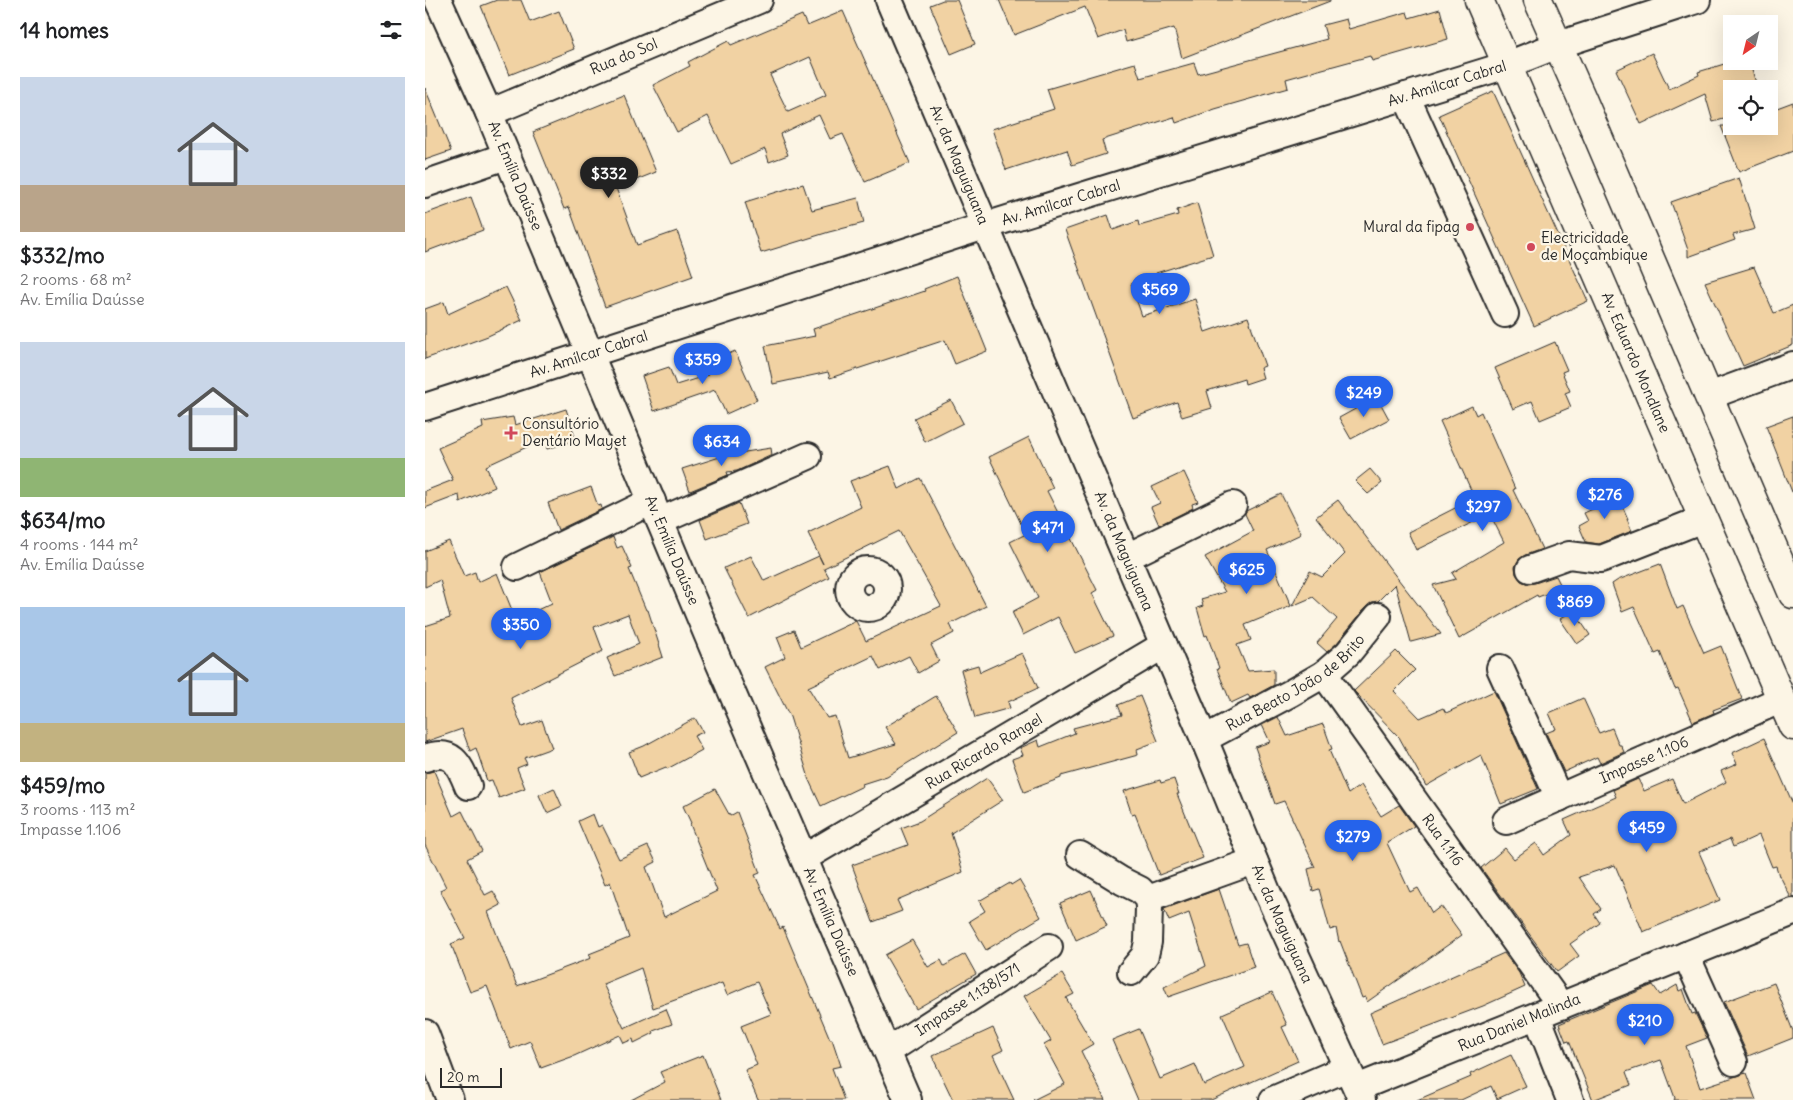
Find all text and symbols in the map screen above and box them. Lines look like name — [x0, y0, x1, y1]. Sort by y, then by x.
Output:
north arrow — [1723, 15, 1777, 70]
map controls — [1723, 15, 1778, 135]
icon: filters — [377, 16, 405, 44]
text: 14 homes — [20, 17, 109, 44]
street label: Rua do Sol — [587, 34, 660, 79]
street label: Av. Amílcar Cabral — [1385, 56, 1508, 110]
button: locate — [1723, 80, 1778, 135]
street label: Av. da Maguiguana — [926, 102, 994, 228]
icon: home — [168, 109, 258, 199]
street label: Av. Emília Daússe — [484, 118, 547, 233]
pin: $332 — [579, 156, 639, 199]
text: $332 — [591, 163, 627, 183]
street label: Av. Amílcar Cabral — [999, 175, 1122, 229]
place label: Mural da fipag — [1363, 217, 1460, 236]
marker: Mural da fipag — [1464, 221, 1476, 233]
place label: Electricidade de Moçambique — [1541, 228, 1648, 264]
marker: Electricidade de Moçambique — [1525, 241, 1537, 253]
text: $332/mo — [20, 242, 105, 269]
text: 2 rooms · 68 m² — [20, 269, 132, 289]
pin: $569 — [1130, 272, 1190, 315]
text: $569 — [1142, 279, 1178, 299]
text: Av. Emília Daússe — [20, 289, 145, 309]
street label: Av. Eduardo Mondlane — [1597, 289, 1675, 436]
street label: Av. Amílcar Cabral — [527, 326, 650, 382]
pin: $359 — [673, 342, 733, 385]
text: $359 — [685, 349, 721, 369]
icon: home — [168, 374, 258, 464]
pin: $249 — [1334, 376, 1394, 418]
text: $249 — [1346, 382, 1382, 402]
place label: Consultório Dentário Mayet — [522, 414, 627, 450]
pin: $634 — [692, 424, 752, 467]
marker: Consultório Dentário Mayet — [504, 426, 518, 440]
text: $634 — [704, 431, 740, 451]
pin: $276 — [1575, 478, 1635, 520]
text: $276 — [1588, 484, 1622, 504]
street label: Av. da Maguiguana — [1090, 488, 1158, 614]
pin: $297 — [1453, 490, 1513, 532]
street label: Av. Emília Daússe — [641, 492, 704, 608]
text: $297 — [1466, 496, 1500, 516]
text: $634/mo — [20, 507, 105, 534]
pin: $471 — [1018, 510, 1078, 553]
text: $471 — [1032, 517, 1064, 537]
text: 4 rooms · 144 m² — [20, 534, 139, 554]
pin: $625 — [1217, 552, 1277, 595]
text: Av. Emília Daússe — [20, 554, 145, 574]
text: $625 — [1229, 559, 1265, 579]
pin: $869 — [1545, 584, 1605, 627]
text: $869 — [1557, 591, 1593, 611]
pin: $350 — [491, 608, 551, 650]
text: $350 — [502, 614, 540, 634]
street label: Rua Beato João de Brito — [1222, 630, 1369, 735]
icon: home — [168, 639, 258, 729]
street label: Rua Ricardo Rangel — [922, 709, 1046, 793]
street label: Impasse 1.106 — [1597, 732, 1691, 787]
text: $459/mo — [20, 772, 105, 799]
text: 3 rooms · 113 m² — [20, 799, 135, 819]
street label: Rua 1.116 — [1418, 810, 1468, 869]
pin: $459 — [1617, 810, 1677, 853]
text: $459 — [1629, 817, 1665, 837]
text: Impasse 1.106 — [20, 819, 121, 839]
pin: $279 — [1323, 820, 1383, 862]
text: $279 — [1336, 826, 1370, 846]
street label: Av. da Maguiguana — [1248, 861, 1318, 986]
street label: Av. Emília Daússe — [800, 864, 863, 979]
street label: Impasse 1.138/571 — [912, 958, 1024, 1040]
street label: Rua Daniel Malinda — [1455, 989, 1583, 1055]
pin: $210 — [1615, 1004, 1675, 1046]
text: $210 — [1628, 1010, 1662, 1030]
scale bar — [440, 1065, 503, 1088]
text: 20 m — [447, 1068, 480, 1086]

